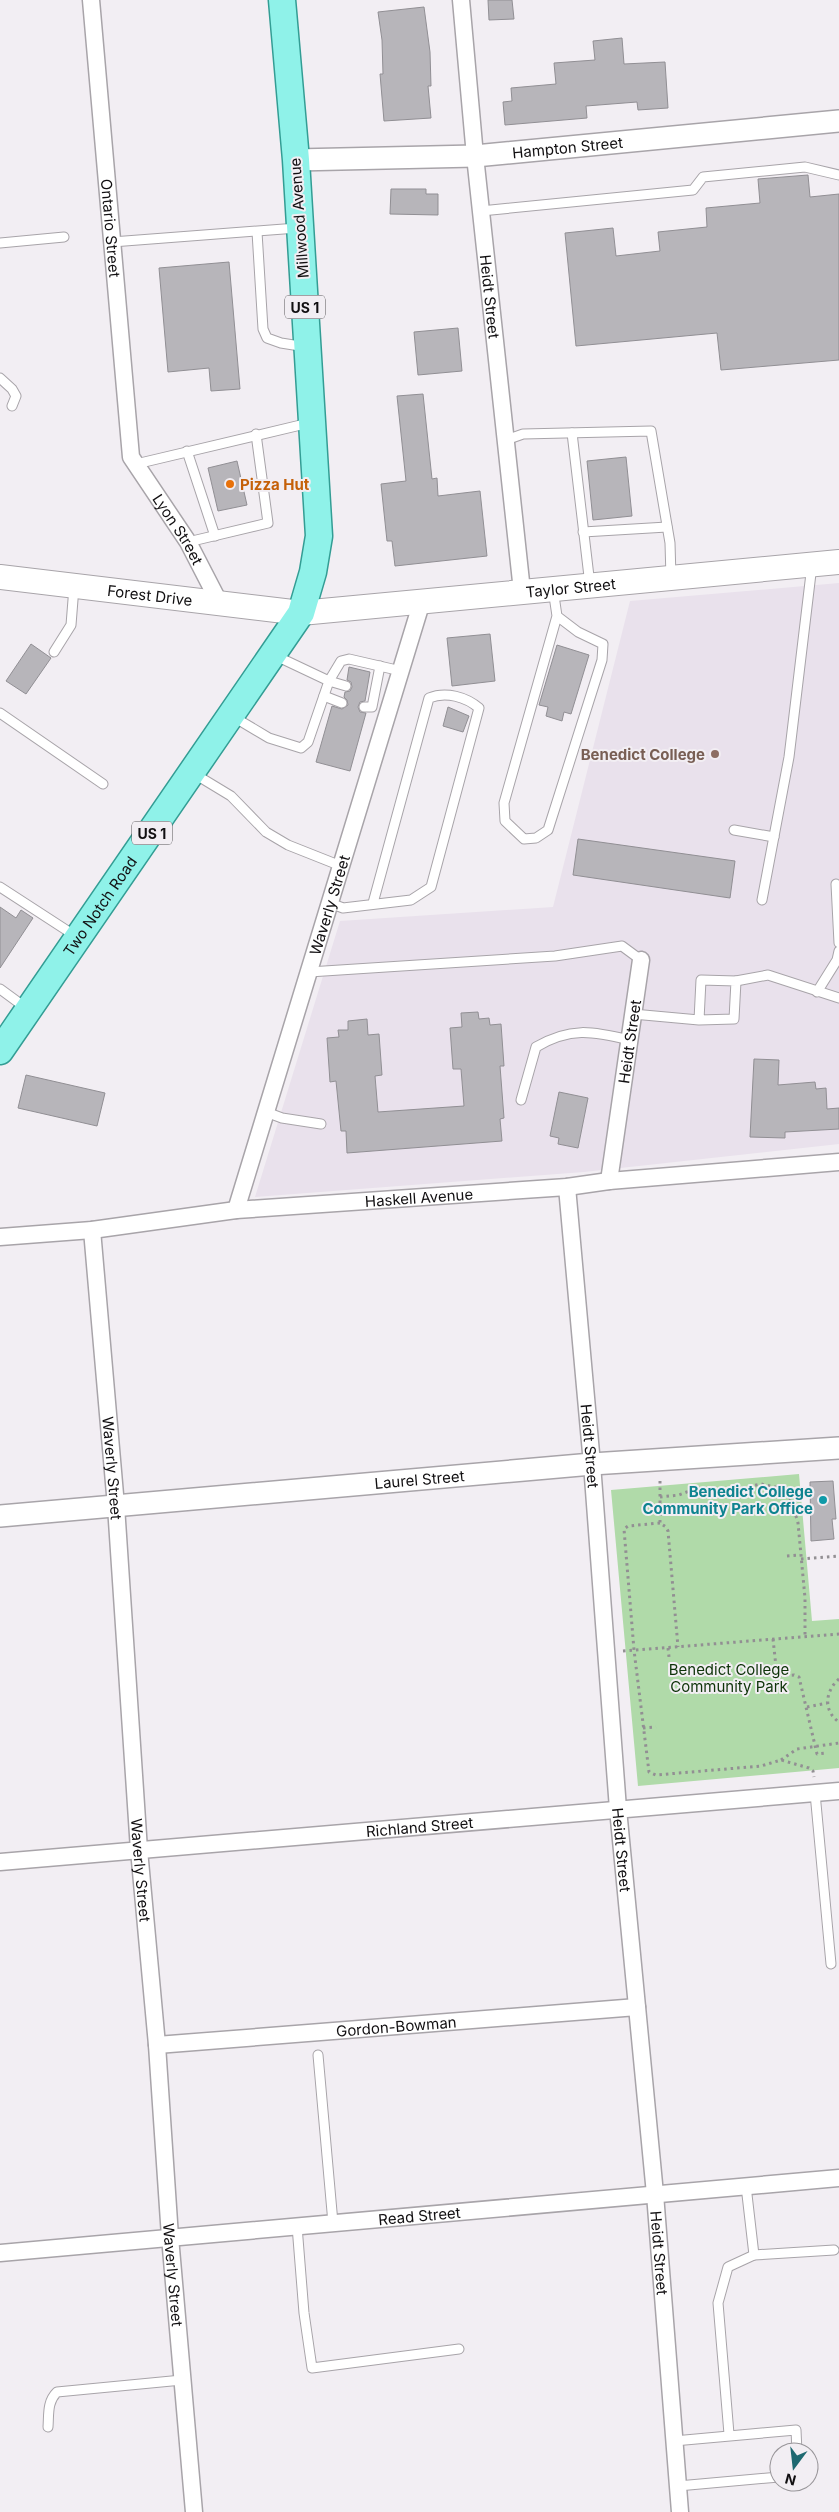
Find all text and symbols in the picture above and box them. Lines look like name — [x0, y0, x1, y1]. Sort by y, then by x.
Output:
street label: Hampton Street — [511, 132, 624, 162]
street label: Millwood Avenue — [285, 157, 313, 279]
street label: Ontario Street — [97, 178, 125, 278]
street label: Heidt Street — [476, 254, 504, 340]
road number: US 1 — [285, 296, 325, 318]
place label: Pizza Hut — [240, 475, 310, 494]
marker: Pizza Hut — [224, 478, 236, 490]
street label: Lyon Street — [149, 490, 207, 568]
street label: Taylor Street — [525, 574, 617, 601]
street label: Forest Drive — [106, 580, 194, 609]
place label: Benedict College — [581, 745, 705, 764]
marker: Benedict College — [709, 748, 721, 760]
road number: US 1 — [132, 821, 172, 844]
street label: Two Notch Road — [59, 852, 141, 960]
street label: Waverly Street — [305, 852, 353, 957]
street label: Heidt Street — [614, 998, 645, 1085]
street label: Haskell Avenue — [364, 1184, 474, 1211]
street label: Heidt Street — [577, 1403, 603, 1489]
street label: Waverly Street — [99, 1416, 126, 1521]
street label: Laurel Street — [374, 1466, 465, 1493]
place label: Benedict College Community Park Office — [643, 1482, 813, 1518]
marker: Benedict College Community Park Office — [817, 1494, 829, 1506]
park label: Benedict College Community Park — [669, 1660, 789, 1696]
street label: Heidt Street — [608, 1807, 635, 1893]
street label: Richland Street — [365, 1812, 474, 1840]
street label: Waverly Street — [127, 1818, 155, 1923]
street label: Gordon-Bowman — [335, 2012, 457, 2040]
street label: Read Street — [377, 2202, 461, 2229]
street label: Heidt Street — [647, 2210, 672, 2296]
street label: Waverly Street — [160, 2222, 187, 2327]
north arrow — [769, 2442, 819, 2492]
text: N — [783, 2470, 798, 2490]

